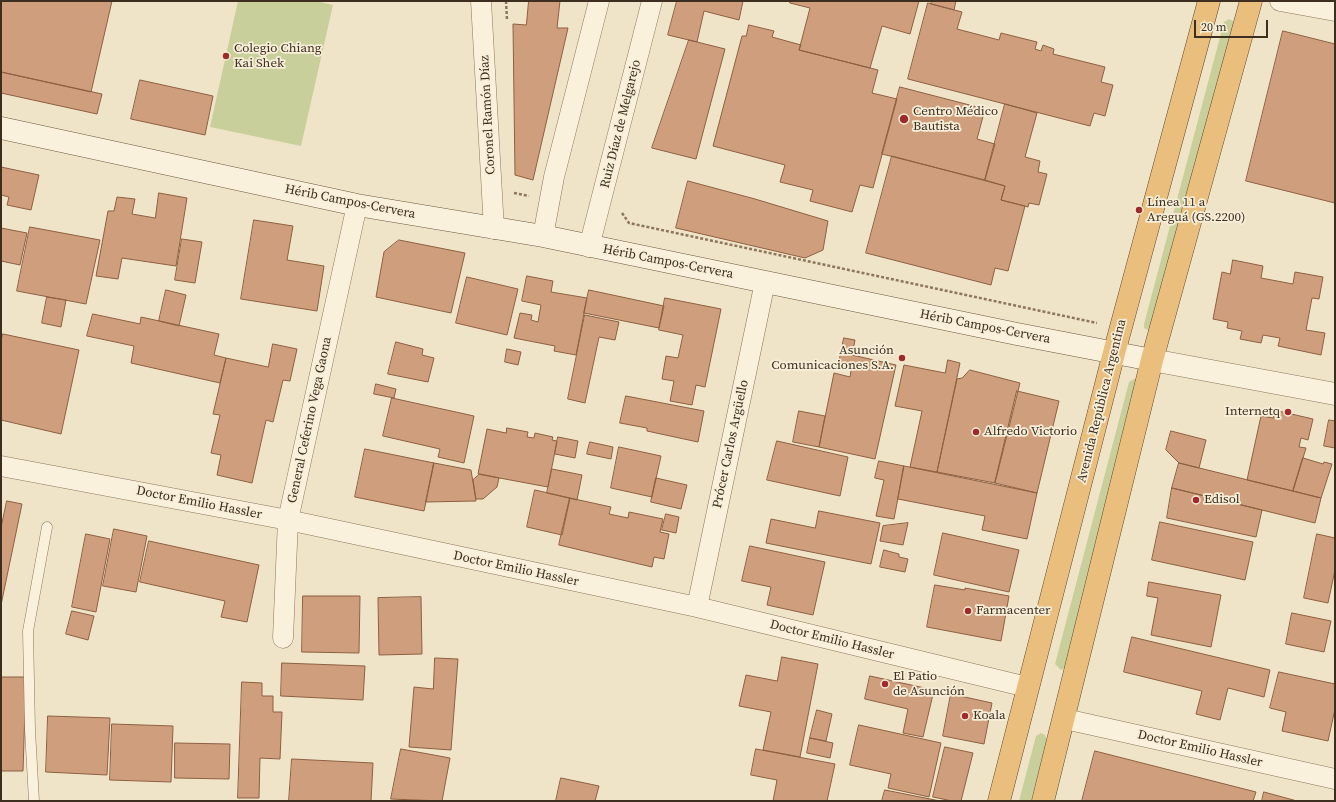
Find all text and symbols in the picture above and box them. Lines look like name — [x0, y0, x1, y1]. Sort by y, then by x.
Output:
scale bar — [1196, 12, 1270, 38]
text: 20 m — [1201, 19, 1227, 35]
place label: Colegio Chiang Kai Shek — [234, 41, 322, 72]
marker: Colegio Chiang Kai Shek — [221, 51, 231, 61]
street label: Coronel Ramón Díaz — [477, 55, 499, 175]
street label: Ruiz Díaz de Melgarejo — [597, 58, 645, 190]
place label: Centro Médico Bautista — [913, 104, 998, 135]
marker: Centro Médico Bautista — [898, 113, 910, 125]
street label: Hérib Campos-Cervera — [283, 182, 417, 222]
place label: Línea 11 a Areguá (GS.2200) — [1147, 195, 1245, 226]
marker: Línea 11 a Areguá (GS.2200) — [1134, 205, 1144, 215]
street label: Hérib Campos-Cervera — [601, 242, 735, 282]
street label: Hérib Campos-Cervera — [918, 307, 1052, 347]
street label: Avenida República Argentina — [1074, 318, 1130, 484]
street label: General Ceferino Vega Gaona — [285, 335, 335, 505]
place label: Asunción Comunicaciones S.A. — [771, 343, 894, 374]
marker: Asunción Comunicaciones S.A. — [897, 353, 907, 363]
street label: Prócer Carlos Argüello — [710, 378, 752, 510]
place label: Internetq — [1225, 404, 1280, 420]
marker: Internetq — [1283, 407, 1293, 417]
place label: Alfredo Victorio — [984, 424, 1077, 440]
marker: Alfredo Victorio — [971, 427, 981, 437]
street label: Doctor Emilio Hassler — [135, 483, 263, 523]
place label: Edisol — [1204, 492, 1240, 508]
marker: Edisol — [1191, 495, 1201, 505]
street label: Doctor Emilio Hassler — [452, 548, 580, 590]
place label: Farmacenter — [976, 603, 1051, 619]
marker: Farmacenter — [963, 606, 973, 616]
street label: Doctor Emilio Hassler — [768, 617, 896, 663]
place label: El Patio de Asunción — [893, 669, 965, 700]
marker: El Patio de Asunción — [880, 679, 890, 689]
place label: Koala — [973, 708, 1006, 724]
marker: Koala — [960, 711, 970, 721]
street label: Doctor Emilio Hassler — [1136, 727, 1264, 771]

